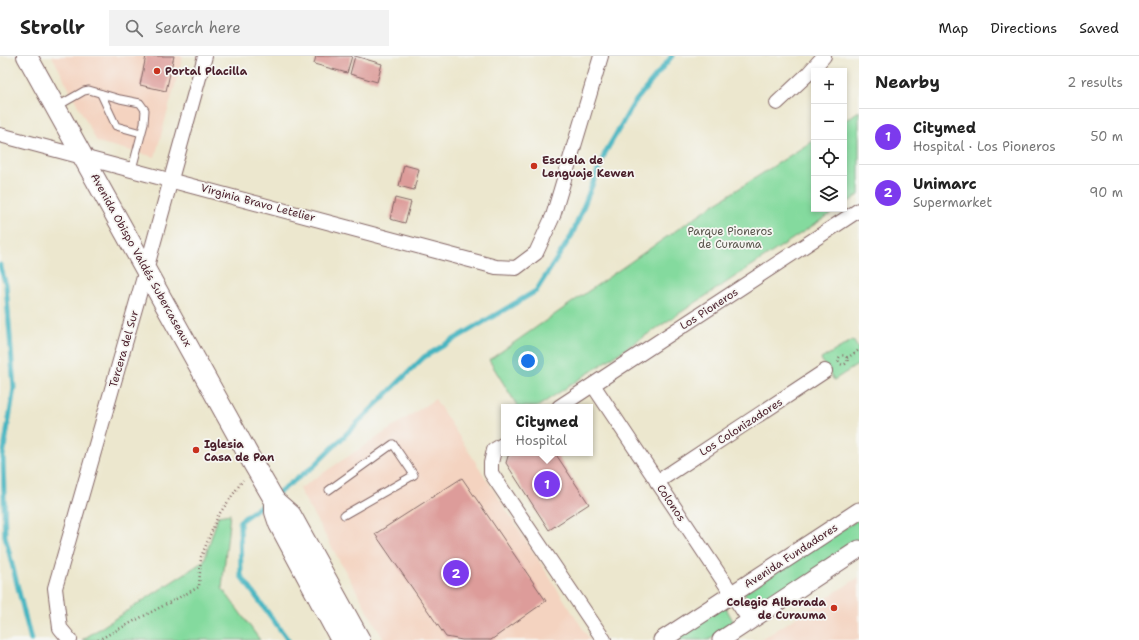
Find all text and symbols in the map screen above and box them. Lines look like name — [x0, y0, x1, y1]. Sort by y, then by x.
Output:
search box — [109, 10, 389, 46]
text: Strollr — [20, 15, 85, 40]
icon: search — [123, 17, 145, 39]
text: Search here — [155, 18, 241, 38]
text: Map — [939, 19, 969, 37]
text: Directions — [991, 19, 1057, 37]
text: Saved — [1079, 19, 1119, 37]
place label: Portal Placilla — [165, 64, 248, 79]
marker: Portal Placilla — [152, 66, 162, 76]
map controls — [811, 68, 847, 212]
button: + — [811, 68, 847, 104]
text: Nearby — [875, 71, 940, 93]
text: 2 results — [1067, 74, 1123, 91]
button: − — [811, 104, 847, 140]
text: Citymed — [913, 118, 976, 138]
text: 1 — [885, 128, 891, 145]
text: 50 m — [1090, 128, 1123, 145]
text: Hospital · Los Pioneros — [913, 138, 1056, 155]
button: locate — [811, 140, 847, 176]
place label: Escuela de Lenguaje Kewen — [542, 153, 635, 181]
marker: Escuela de Lenguaje Kewen — [529, 161, 539, 171]
street label: Avenida Obispo Valdés Subercaseaux — [87, 171, 195, 350]
text: Unimarc — [913, 174, 977, 194]
button: layers — [811, 176, 847, 212]
street label: Virginia Bravo Letelier — [199, 180, 317, 226]
text: 2 — [883, 184, 893, 201]
text: 90 m — [1089, 184, 1123, 201]
text: Supermarket — [913, 194, 992, 211]
park label: Parque Pioneros de Curauma — [688, 224, 772, 252]
street label: Los Pioneros — [677, 285, 741, 333]
street label: Tercera del Sur — [106, 309, 142, 389]
your location — [518, 351, 538, 371]
street label: Los Colonizadores — [696, 394, 786, 460]
popup — [501, 404, 593, 456]
text: Citymed — [516, 412, 579, 432]
text: Hospital — [516, 432, 567, 449]
place label: Iglesia Casa de Pan — [204, 437, 275, 465]
marker: Iglesia Casa de Pan — [191, 445, 201, 455]
pin: 1 — [534, 469, 560, 499]
street label: Colonos — [653, 482, 689, 524]
street label: Avenida Fundadores — [741, 520, 841, 592]
pin: 2 — [443, 558, 469, 588]
place label: Colegio Alborada de Curauma — [727, 595, 826, 623]
marker: Colegio Alborada de Curauma — [829, 603, 839, 613]

